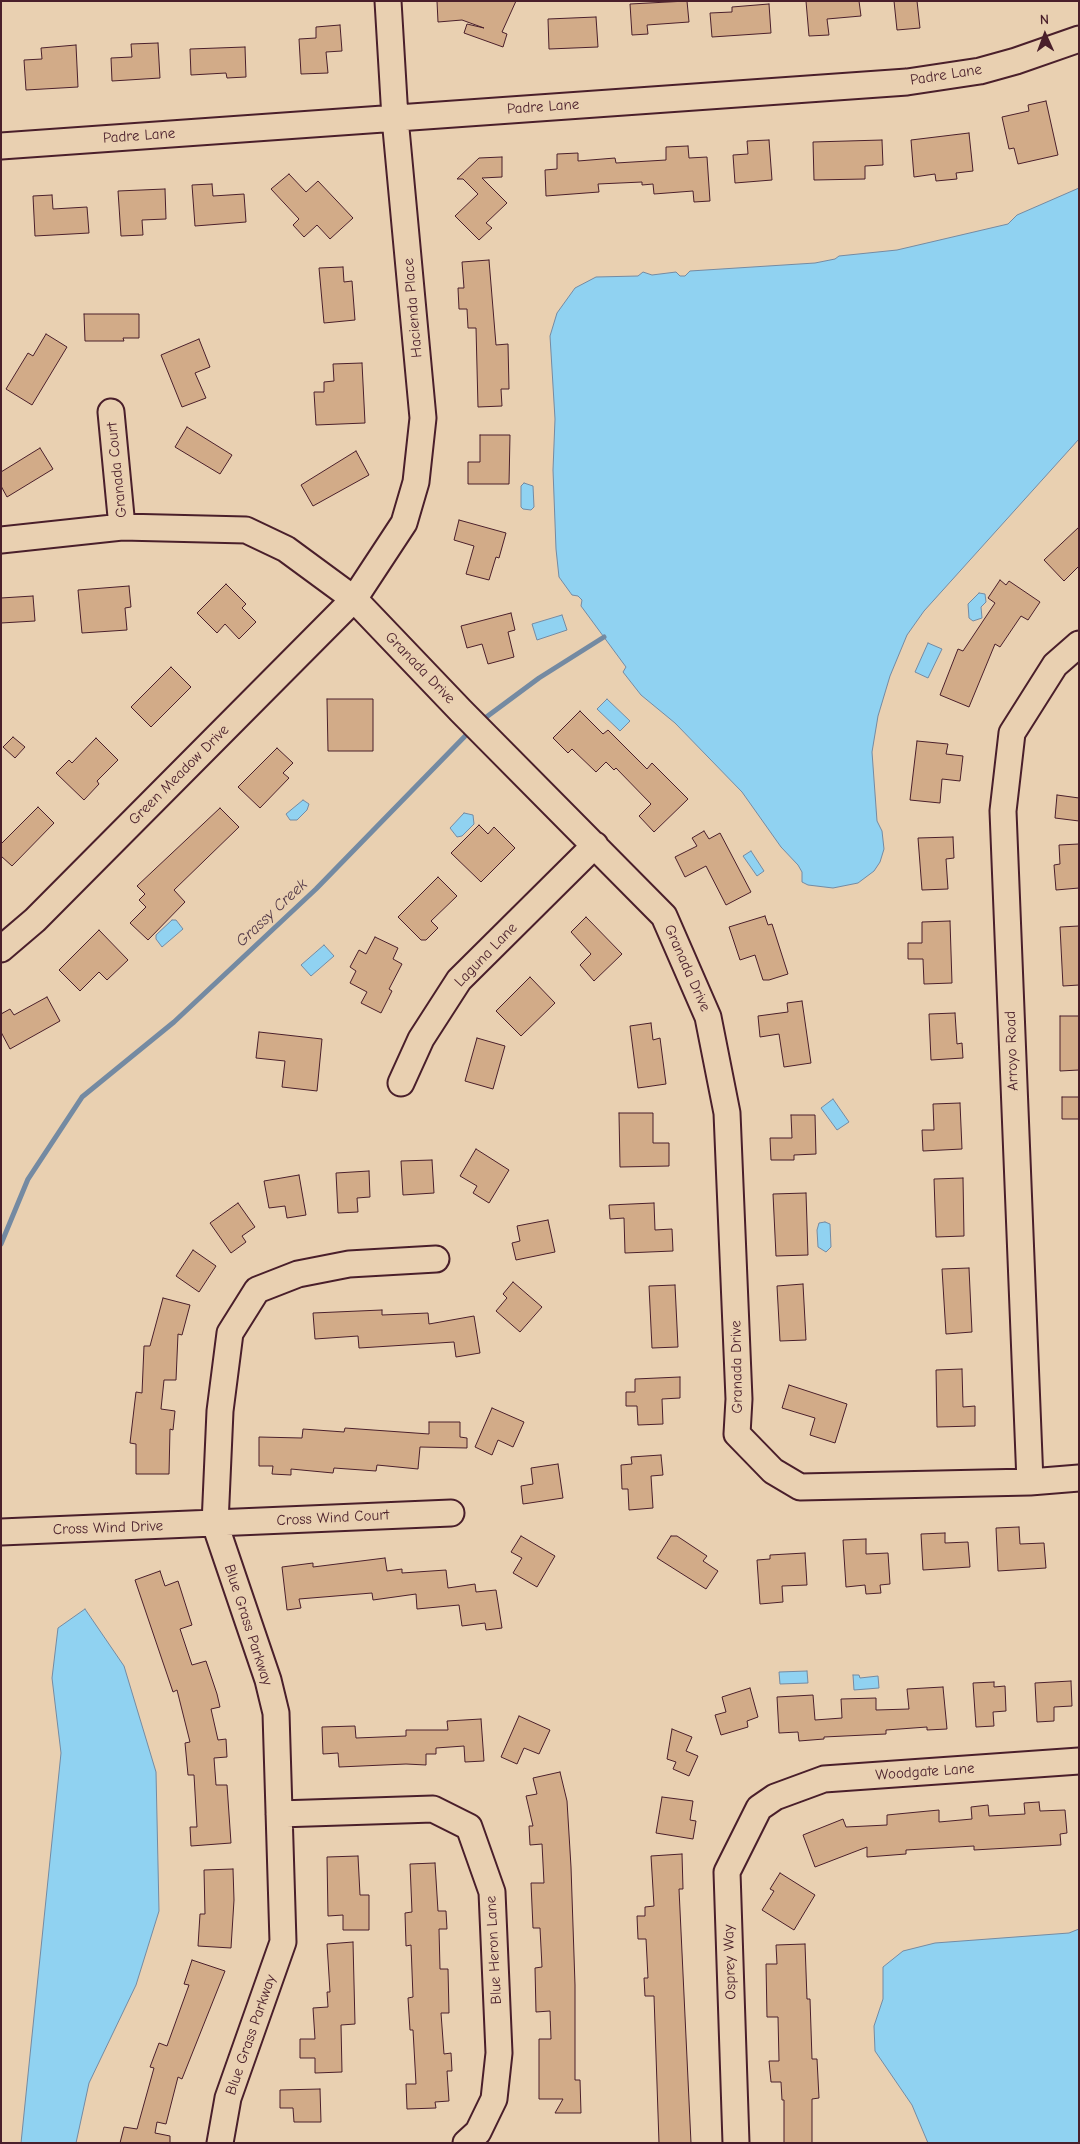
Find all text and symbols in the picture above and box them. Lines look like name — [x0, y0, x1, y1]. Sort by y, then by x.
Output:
north arrow — [1020, 10, 1070, 60]
text: N — [1040, 11, 1049, 28]
street label: Padre Lane — [909, 60, 983, 90]
street label: Padre Lane — [506, 95, 580, 119]
street label: Padre Lane — [102, 124, 176, 148]
street label: Hacienda Place — [400, 257, 426, 359]
street label: Granada Court — [103, 421, 131, 519]
street label: Granada Drive — [381, 628, 459, 708]
street label: Green Meadow Drive — [125, 721, 233, 829]
water label: Grassy Creek — [232, 875, 312, 951]
street label: Laguna Lane — [451, 919, 521, 991]
street label: Granada Drive — [660, 922, 714, 1014]
street label: Arroyo Road — [1002, 1011, 1022, 1091]
street label: Granada Drive — [727, 1320, 747, 1414]
street label: Cross Wind Court — [276, 1506, 390, 1530]
street label: Cross Wind Drive — [53, 1517, 163, 1539]
street label: Blue Grass Parkway — [220, 1562, 276, 1688]
street label: Woodgate Lane — [875, 1760, 975, 1784]
street label: Blue Heron Lane — [482, 1895, 506, 2005]
street label: Osprey Way — [720, 1924, 740, 2000]
street label: Blue Grass Parkway — [222, 1972, 280, 2098]

